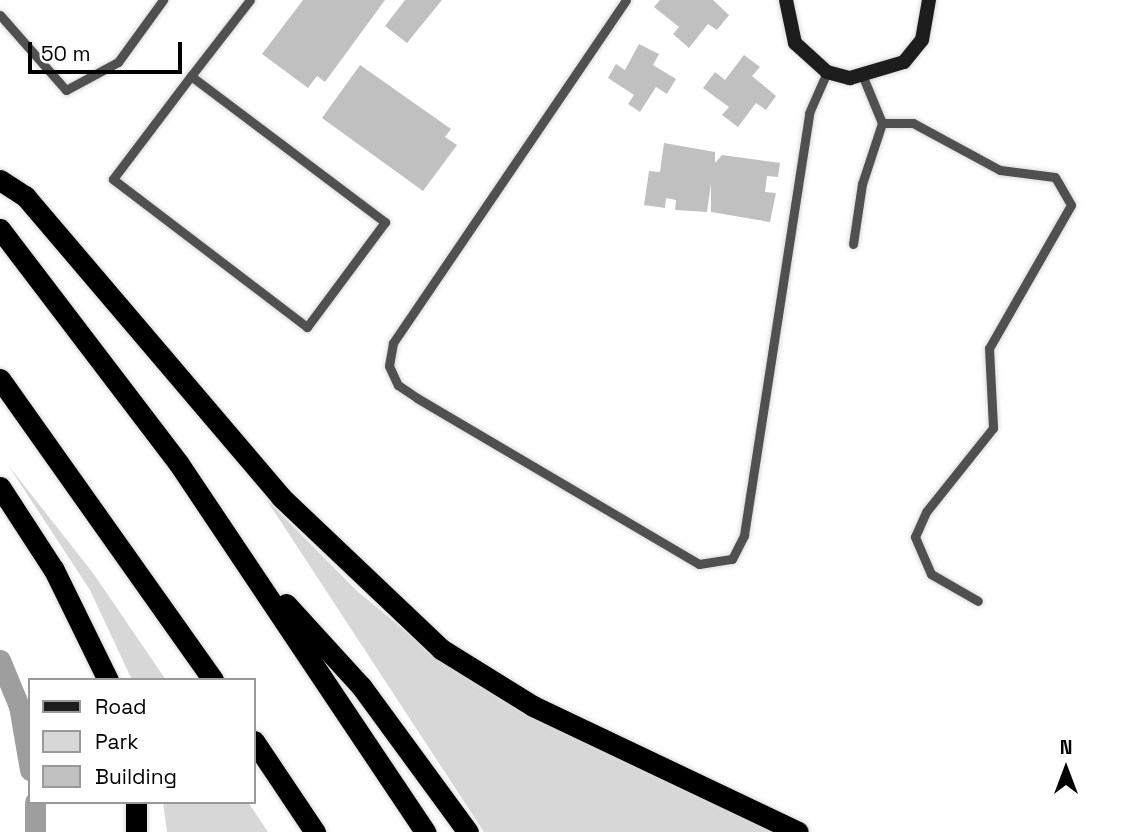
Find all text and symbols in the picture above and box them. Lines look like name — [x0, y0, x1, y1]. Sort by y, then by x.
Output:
scale bar — [32, 28, 186, 72]
text: 50 m — [41, 40, 91, 67]
legend — [28, 678, 256, 804]
text: Road — [95, 693, 147, 720]
text: Park — [95, 728, 139, 755]
north arrow — [1031, 734, 1101, 804]
text: N — [1060, 735, 1072, 760]
text: Building — [95, 763, 177, 790]

